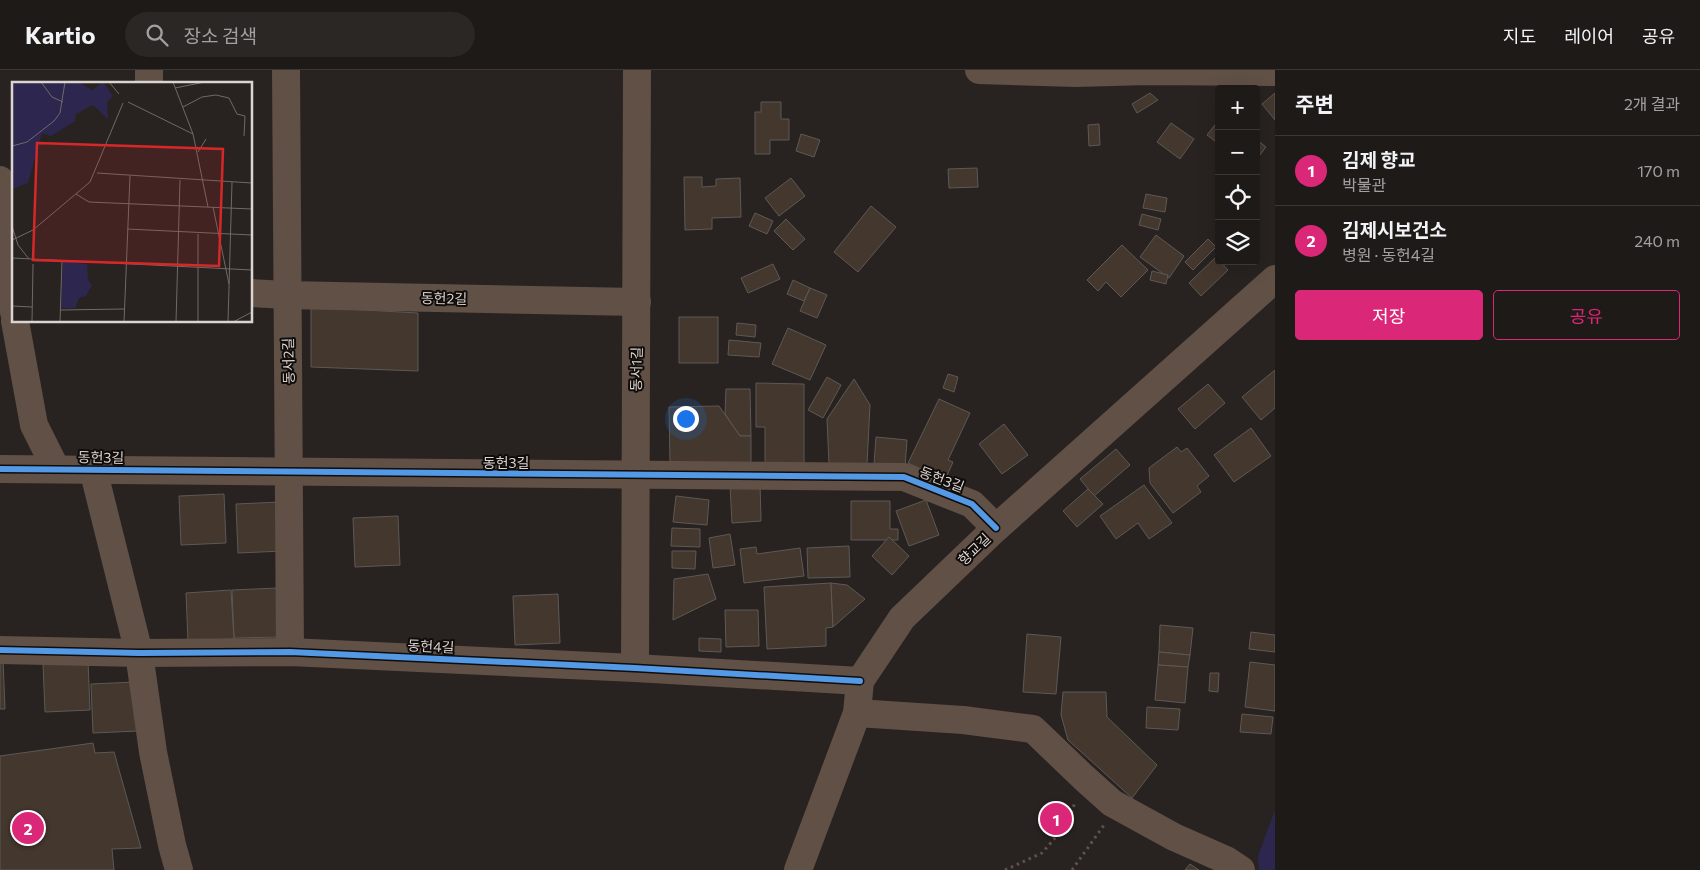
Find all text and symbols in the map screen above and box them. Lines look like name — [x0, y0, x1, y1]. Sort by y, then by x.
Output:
search box — [125, 12, 475, 57]
text: Kartio — [25, 20, 95, 49]
icon: search — [143, 21, 171, 49]
text: 장소 검색 — [183, 24, 257, 47]
text: 지도 — [1503, 25, 1536, 47]
text: 레이어 — [1564, 25, 1614, 47]
text: 공유 — [1642, 25, 1675, 47]
inset map — [12, 82, 252, 322]
map controls — [1215, 85, 1260, 265]
button: + — [1215, 85, 1260, 130]
text: 주변 — [1295, 91, 1334, 116]
text: 2개 결과 — [1624, 94, 1680, 113]
button: − — [1215, 130, 1260, 175]
text: 김제 향교 — [1342, 148, 1416, 171]
text: 1 — [1307, 161, 1315, 180]
text: 170 m — [1637, 161, 1680, 180]
button: locate — [1215, 175, 1260, 220]
text: 박물관 — [1342, 175, 1386, 194]
text: 김제시보건소 — [1342, 218, 1447, 241]
button: layers — [1215, 220, 1260, 265]
text: 2 — [1306, 231, 1316, 250]
text: 240 m — [1634, 231, 1680, 250]
text: 병원 · 동헌4길 — [1342, 245, 1435, 264]
street label: 동헌2길 — [421, 289, 467, 307]
button: 저장 — [1295, 290, 1483, 340]
button: 공유 — [1493, 290, 1680, 340]
street label: 동서2길 — [279, 338, 297, 384]
street label: 동서1길 — [627, 347, 645, 391]
your location — [673, 406, 699, 432]
street label: 동헌3길 — [78, 448, 124, 466]
street label: 동헌3길 — [483, 454, 529, 471]
street label: 동헌3길 — [917, 463, 967, 495]
street label: 향교길 — [954, 529, 994, 569]
street label: 동헌4길 — [407, 636, 455, 656]
pin: 1 — [1040, 800, 1072, 838]
pin: 2 — [12, 809, 44, 847]

